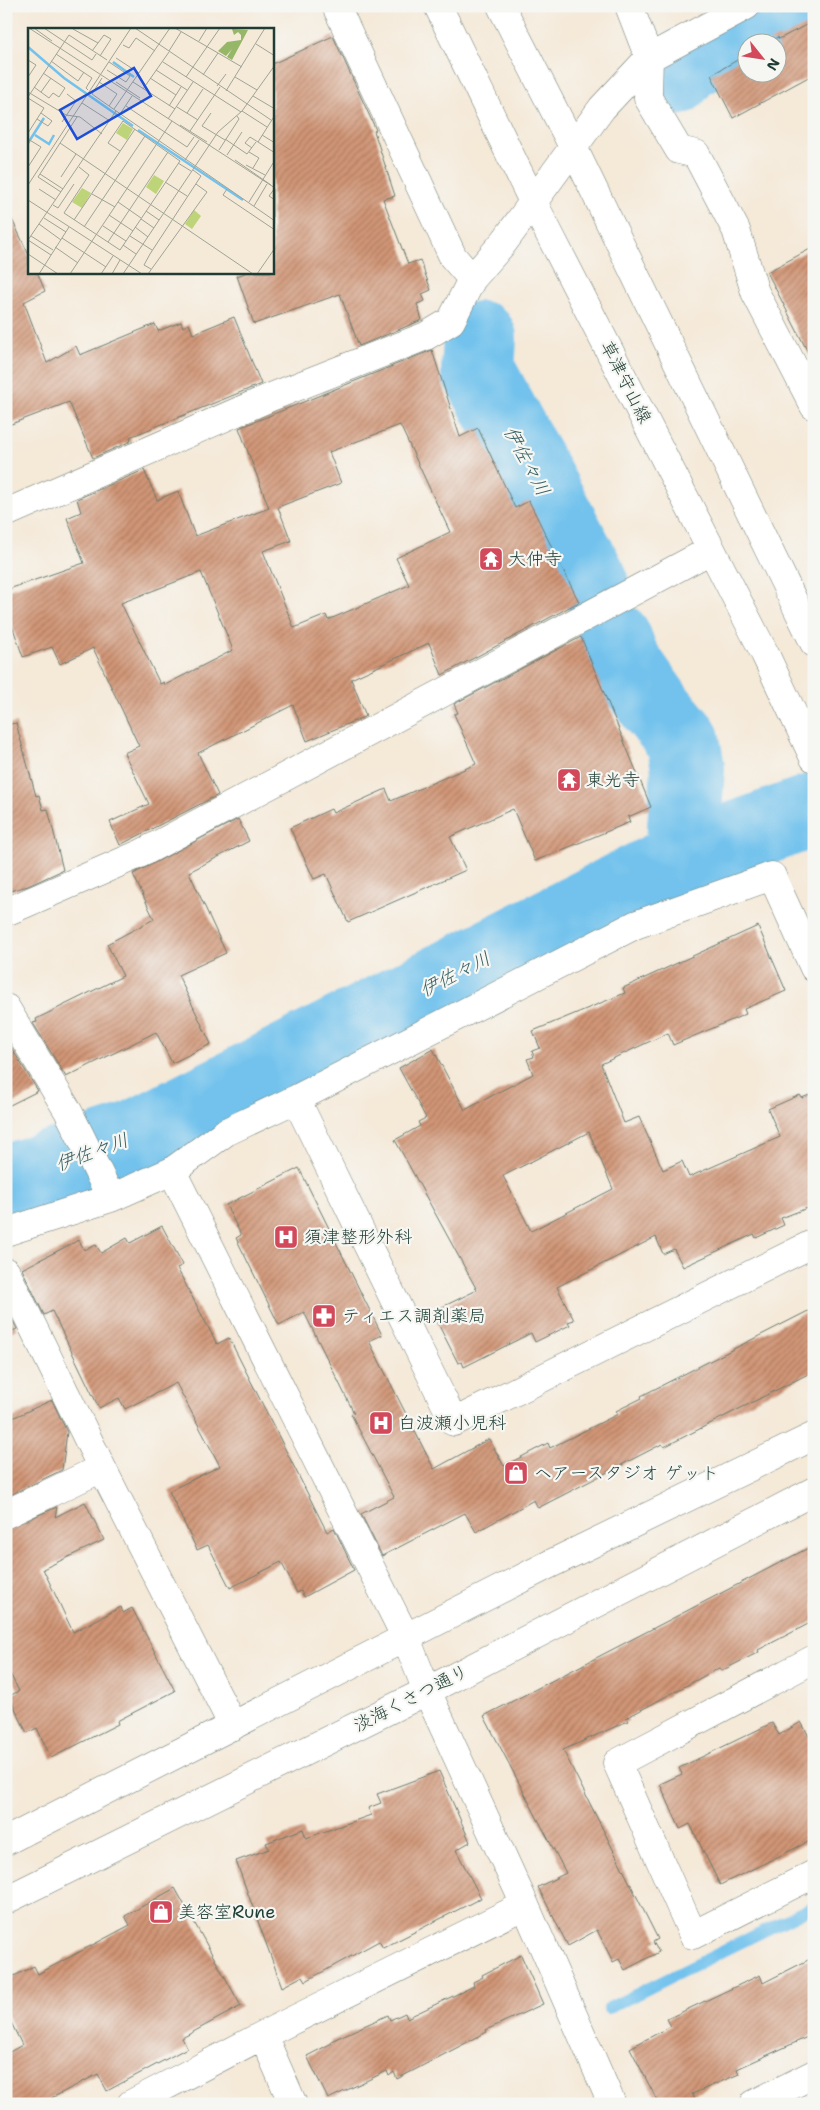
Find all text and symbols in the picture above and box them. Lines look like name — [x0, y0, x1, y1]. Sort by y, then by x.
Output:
inset map — [28, 28, 274, 274]
north arrow — [738, 32, 788, 82]
text: N — [763, 55, 784, 74]
street label: 草津守山線 — [595, 336, 657, 428]
water label: 伊佐々川 — [498, 422, 556, 500]
temple icon: 大仲寺 — [478, 546, 504, 572]
place label: 大仲寺 — [508, 547, 562, 571]
temple icon: 東光寺 — [556, 767, 582, 793]
place label: 東光寺 — [586, 768, 640, 792]
water label: 伊佐々川 — [415, 946, 495, 1002]
water label: 伊佐々川 — [52, 1127, 132, 1177]
hospital icon: 須津整形外科 — [273, 1224, 299, 1250]
place label: 須津整形外科 — [304, 1225, 412, 1249]
pharmacy icon: ティエス調剤薬局 — [311, 1303, 337, 1329]
place label: ティエス調剤薬局 — [342, 1304, 486, 1328]
hospital icon: 白波瀬小児科 — [368, 1410, 394, 1436]
place label: 白波瀬小児科 — [398, 1411, 506, 1435]
shop icon: ヘアースタジオ ゲット — [503, 1460, 529, 1486]
place label: ヘアースタジオ ゲット — [534, 1461, 719, 1485]
street label: 淡海くさつ通り — [349, 1659, 473, 1737]
shop icon: 美容室Rune — [148, 1899, 174, 1925]
place label: 美容室Rune — [178, 1900, 275, 1924]

